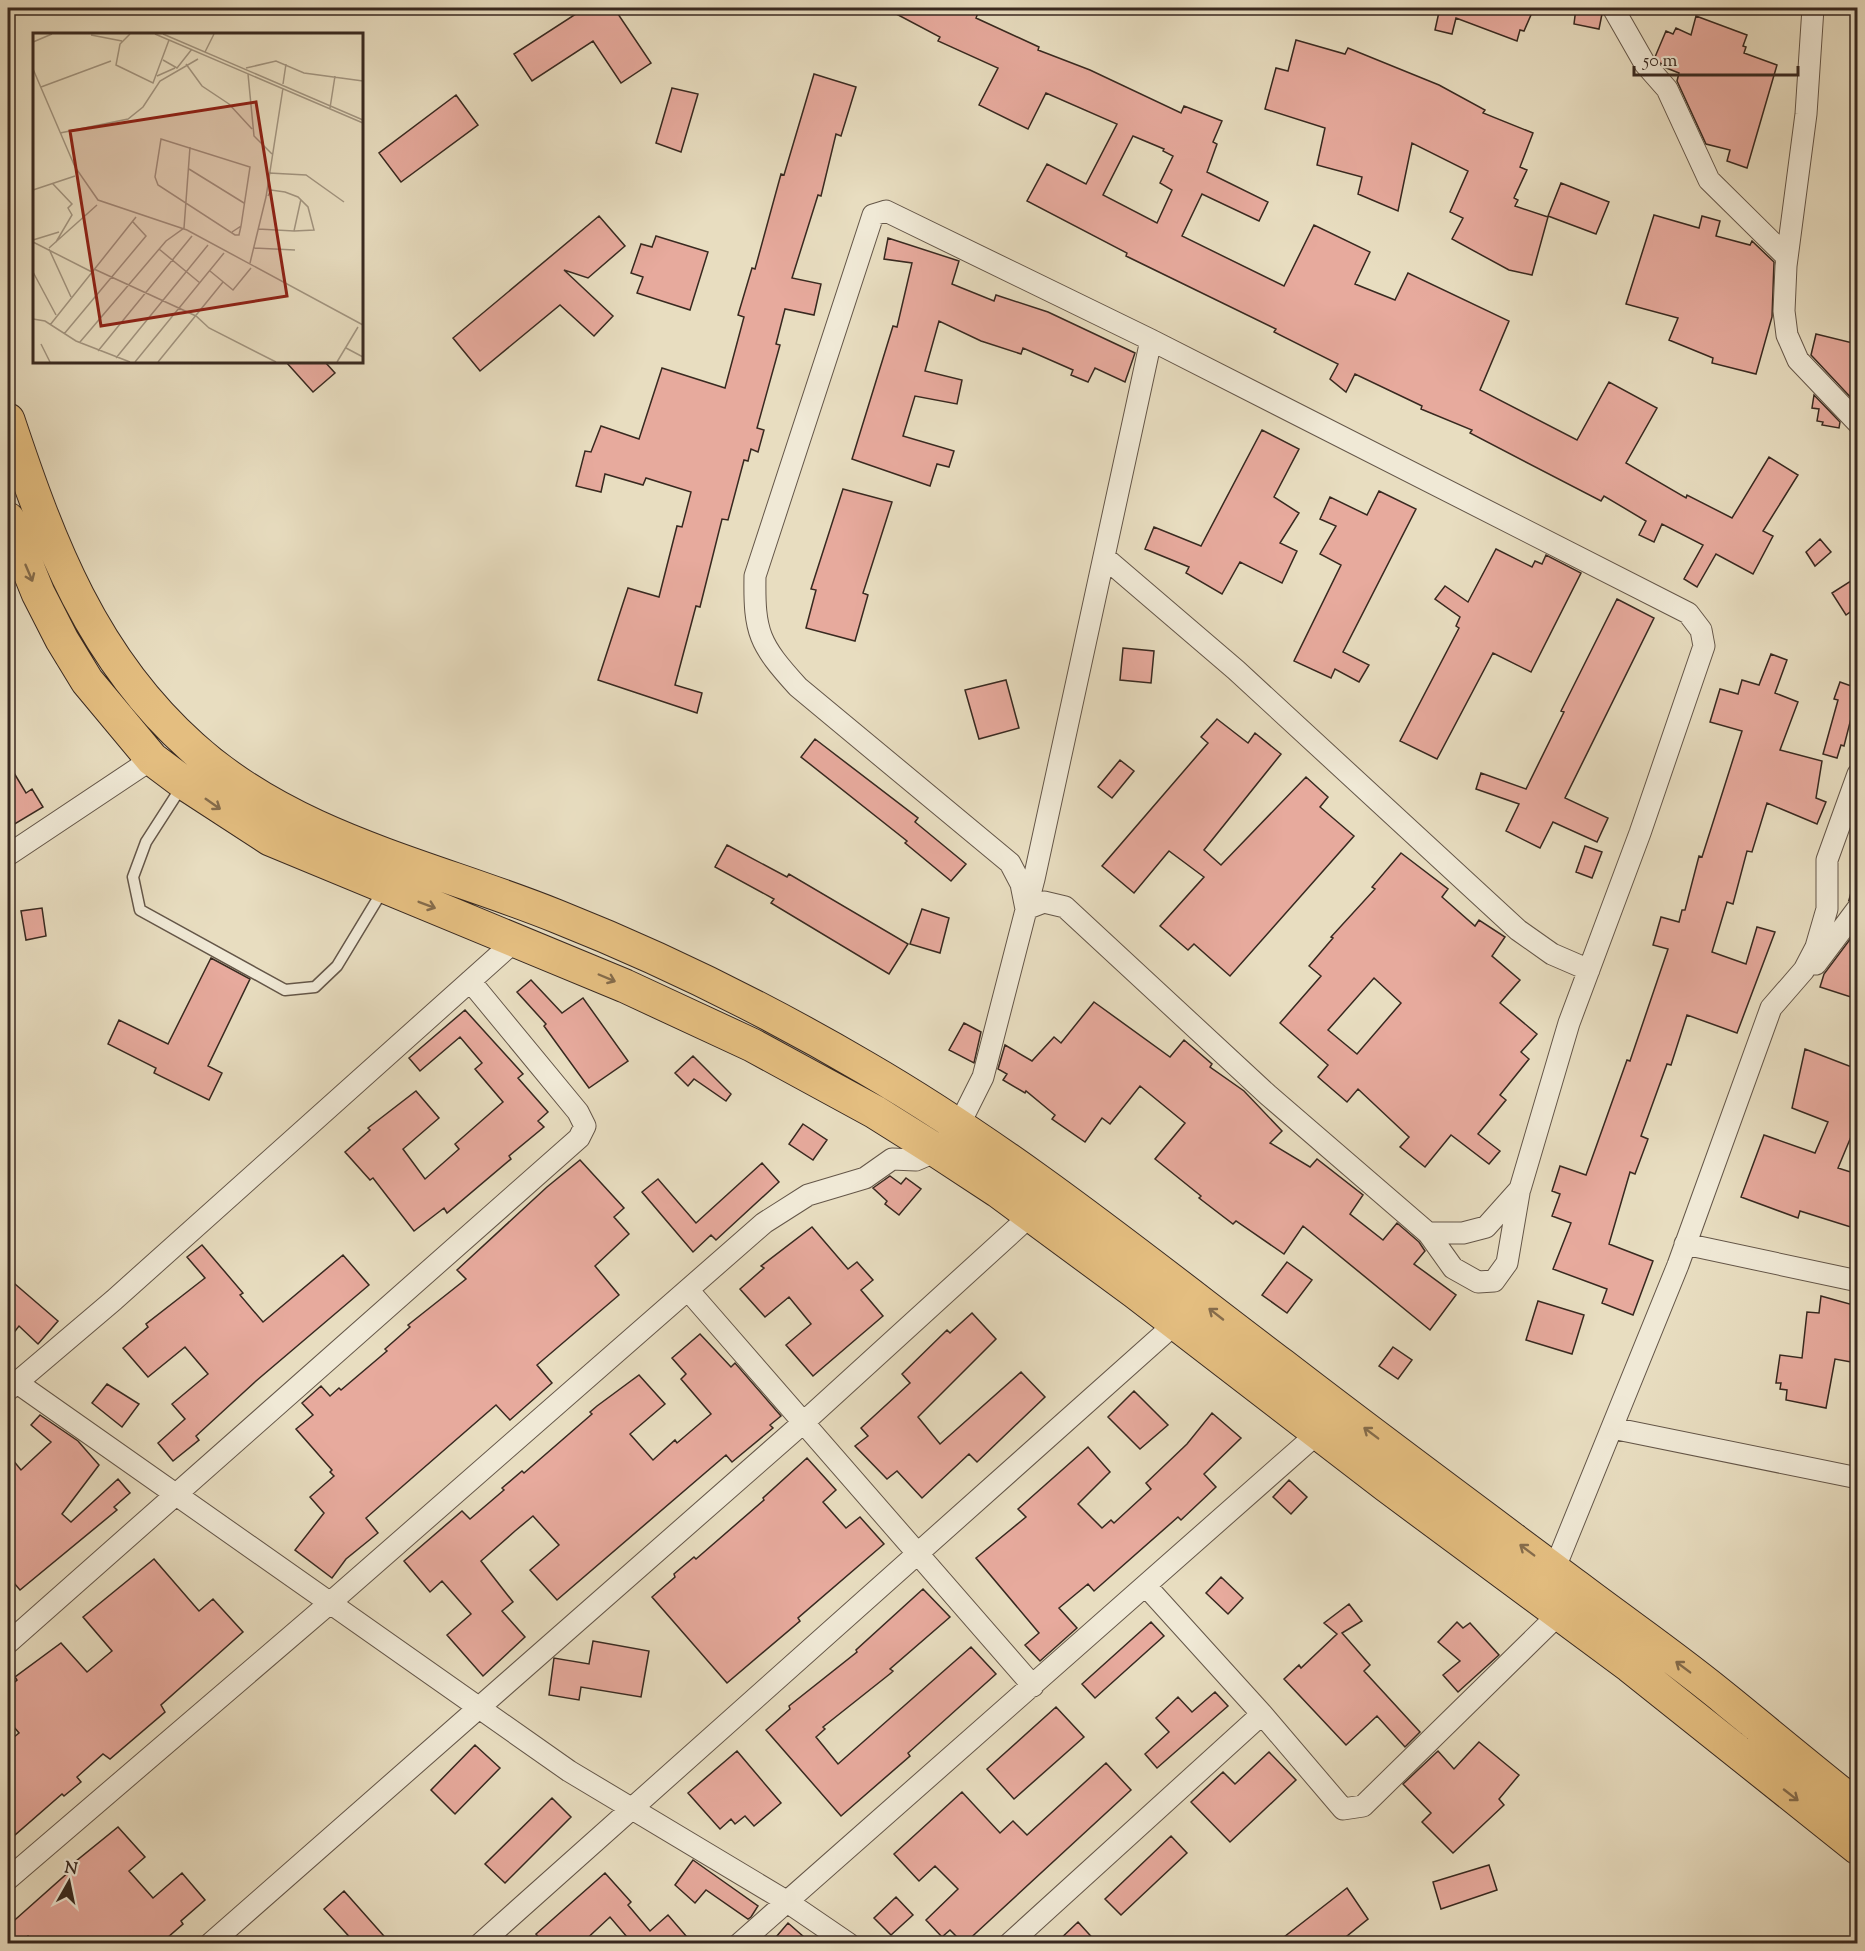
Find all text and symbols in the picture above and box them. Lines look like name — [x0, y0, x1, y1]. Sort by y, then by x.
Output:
inset map — [33, 33, 363, 363]
scale bar — [1634, 39, 1798, 77]
text: 50 m — [1642, 49, 1678, 75]
one-way arrow — [24, 563, 35, 582]
one-way arrow — [205, 798, 221, 810]
one-way arrow — [417, 900, 436, 911]
one-way arrow — [598, 973, 616, 985]
one-way arrow — [1208, 1308, 1224, 1321]
one-way arrow — [1363, 1426, 1379, 1439]
one-way arrow — [1519, 1543, 1535, 1556]
one-way arrow — [1675, 1660, 1691, 1673]
one-way arrow — [1783, 1789, 1799, 1802]
north arrow — [39, 1852, 99, 1912]
text: N — [63, 1857, 79, 1882]

